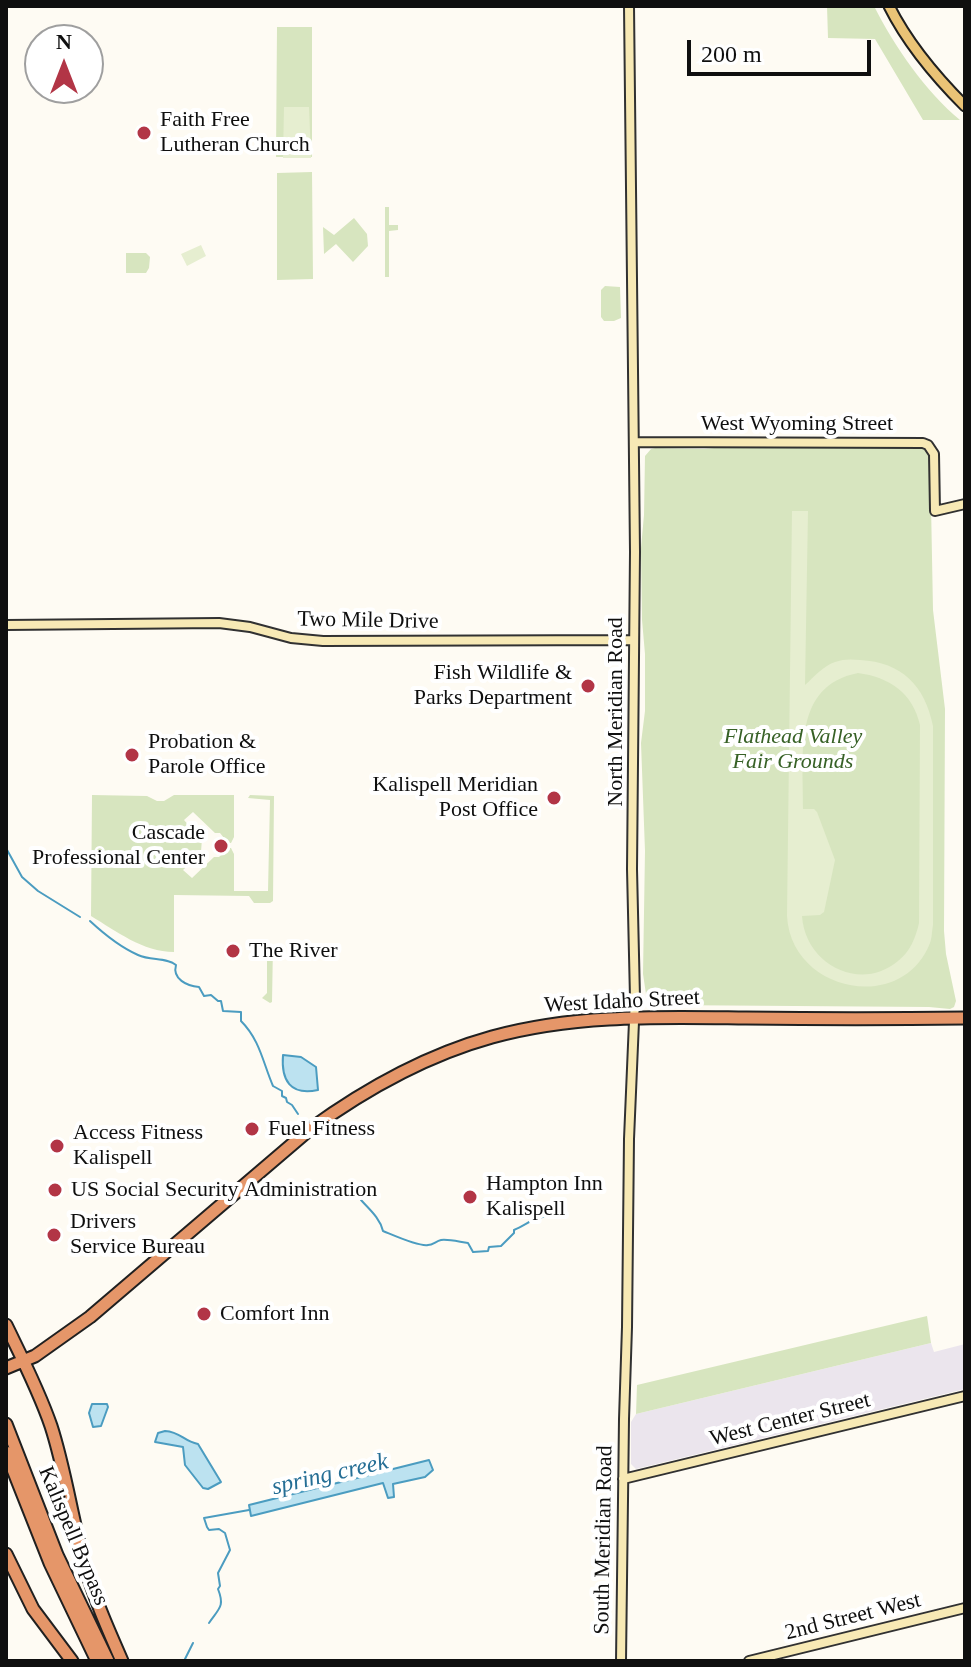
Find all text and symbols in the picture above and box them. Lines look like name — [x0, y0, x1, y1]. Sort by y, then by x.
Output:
north arrow — [24, 24, 104, 104]
scale bar — [691, 24, 875, 74]
text: N — [56, 29, 72, 54]
text: 200 m — [701, 41, 762, 67]
place label: Faith Free Lutheran Church — [160, 107, 310, 158]
marker: Faith Free Lutheran Church — [135, 124, 153, 142]
street label: West Wyoming Street — [701, 411, 893, 437]
street label: Two Mile Drive — [297, 607, 439, 635]
street label: North Meridian Road — [603, 617, 629, 807]
place label: Fish Wildlife & Parks Department — [414, 660, 572, 712]
marker: Fish Wildlife & Parks Department — [579, 677, 597, 695]
park label: Flathead Valley Fair Grounds — [724, 724, 862, 776]
place label: Probation & Parole Office — [148, 729, 265, 780]
marker: Probation & Parole Office — [123, 746, 141, 764]
place label: Kalispell Meridian Post Office — [372, 772, 538, 824]
marker: Kalispell Meridian Post Office — [545, 789, 563, 807]
place label: Cascade Professional Center — [32, 820, 205, 872]
marker: Cascade Professional Center — [212, 837, 230, 855]
place label: The River — [249, 938, 338, 964]
marker: The River — [224, 942, 242, 960]
street label: West Idaho Street — [543, 985, 701, 1019]
place label: Fuel Fitness — [268, 1116, 375, 1142]
place label: Access Fitness Kalispell — [73, 1120, 203, 1172]
marker: Fuel Fitness — [243, 1120, 261, 1138]
marker: Access Fitness Kalispell — [48, 1137, 66, 1155]
place label: Hampton Inn Kalispell — [486, 1171, 603, 1222]
place label: US Social Security Administration — [71, 1177, 377, 1203]
marker: US Social Security Administration — [46, 1181, 64, 1199]
marker: Hampton Inn Kalispell — [461, 1188, 479, 1206]
place label: Drivers Service Bureau — [70, 1209, 205, 1260]
marker: Drivers Service Bureau — [45, 1226, 63, 1244]
place label: Comfort Inn — [220, 1301, 329, 1327]
marker: Comfort Inn — [195, 1305, 213, 1323]
street label: West Center Street — [707, 1387, 873, 1453]
street label: South Meridian Road — [589, 1445, 619, 1635]
water label: spring creek — [269, 1448, 391, 1502]
street label: Kalispell Bypass — [32, 1462, 114, 1610]
street label: 2nd Street West — [782, 1587, 924, 1647]

